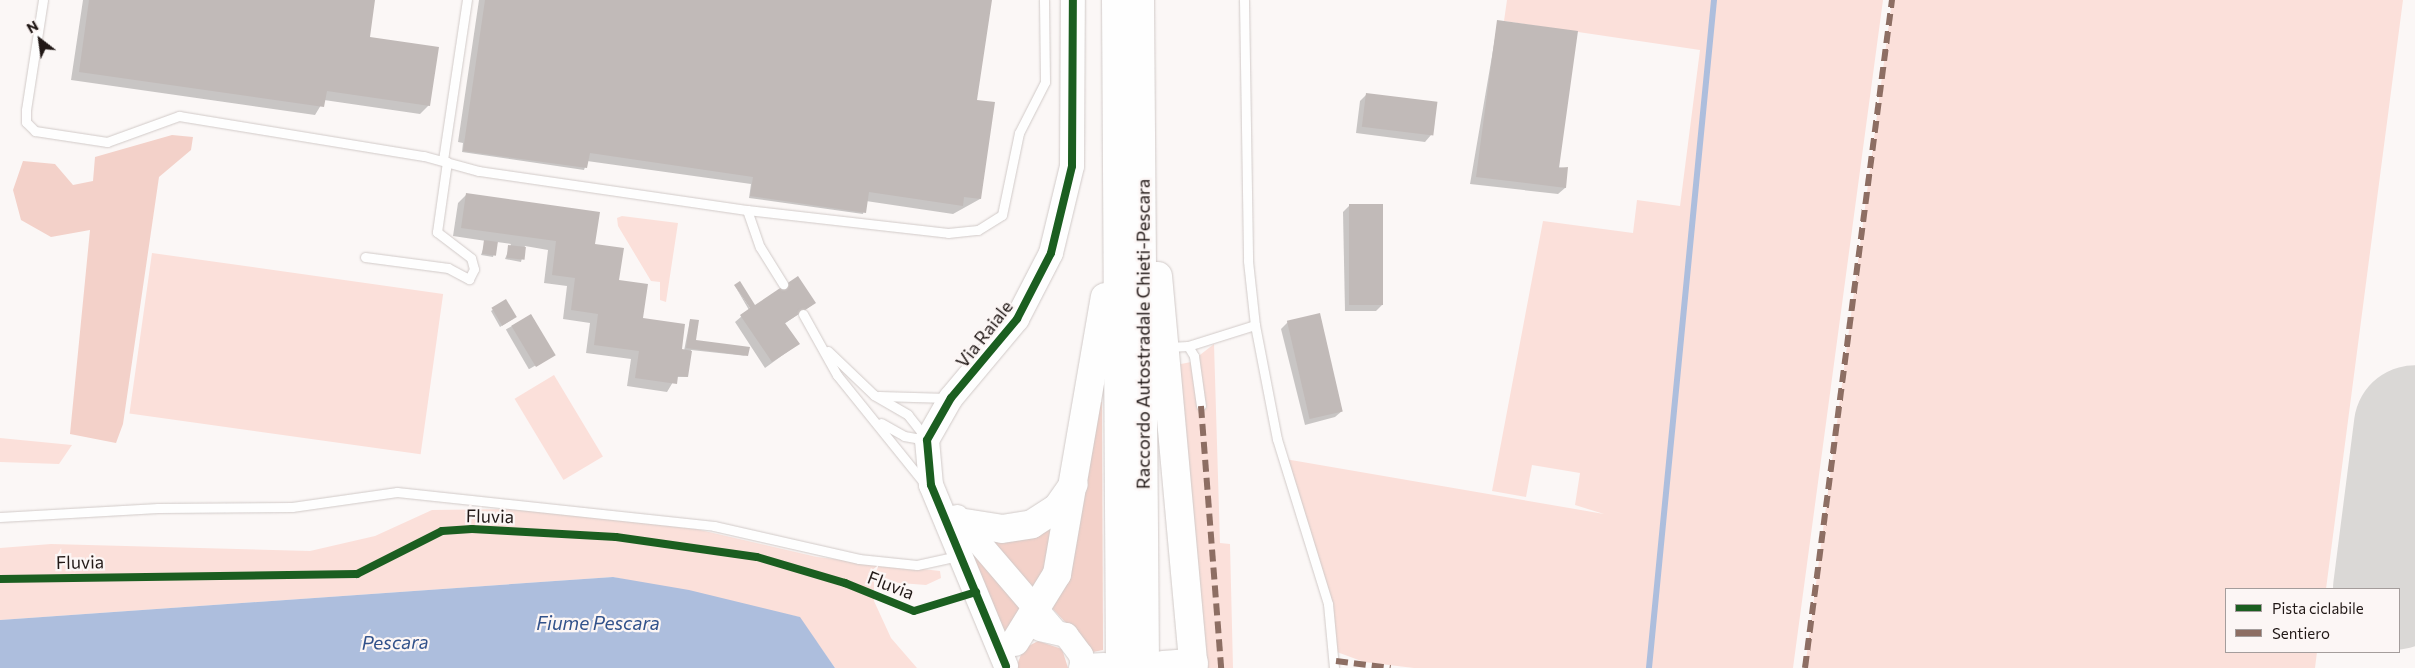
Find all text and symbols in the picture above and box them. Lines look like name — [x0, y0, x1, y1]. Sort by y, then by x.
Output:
north arrow — [15, 15, 65, 65]
text: N — [23, 17, 41, 37]
street label: Raccordo Autostradale Chieti-Pescara — [1132, 179, 1154, 489]
street label: Via Raiale — [951, 296, 1017, 372]
street label: Fluvia — [466, 505, 514, 527]
street label: Fluvia — [56, 551, 104, 573]
street label: Fluvia — [865, 566, 917, 604]
legend — [2225, 588, 2400, 653]
text: Pista ciclabile — [2272, 599, 2364, 617]
water label: Fiume Pescara — [536, 612, 660, 634]
text: Sentiero — [2272, 624, 2330, 642]
water label: Pescara — [361, 630, 429, 654]

